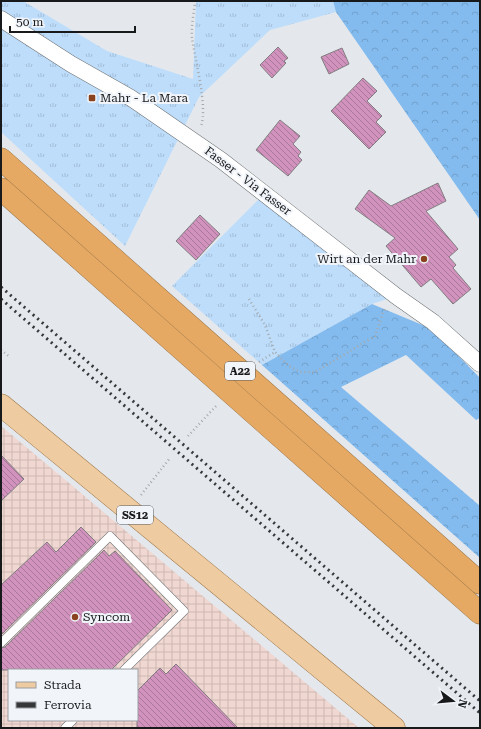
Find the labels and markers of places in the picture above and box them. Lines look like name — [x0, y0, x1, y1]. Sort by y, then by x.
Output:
place label: Mahr - La Mara — [100, 91, 189, 105]
marker: Mahr - La Mara — [87, 93, 97, 103]
place label: Wirt an der Mahr — [317, 252, 416, 266]
marker: Wirt an der Mahr — [419, 254, 429, 264]
place label: Syncom — [83, 610, 130, 624]
marker: Syncom — [70, 612, 80, 622]

